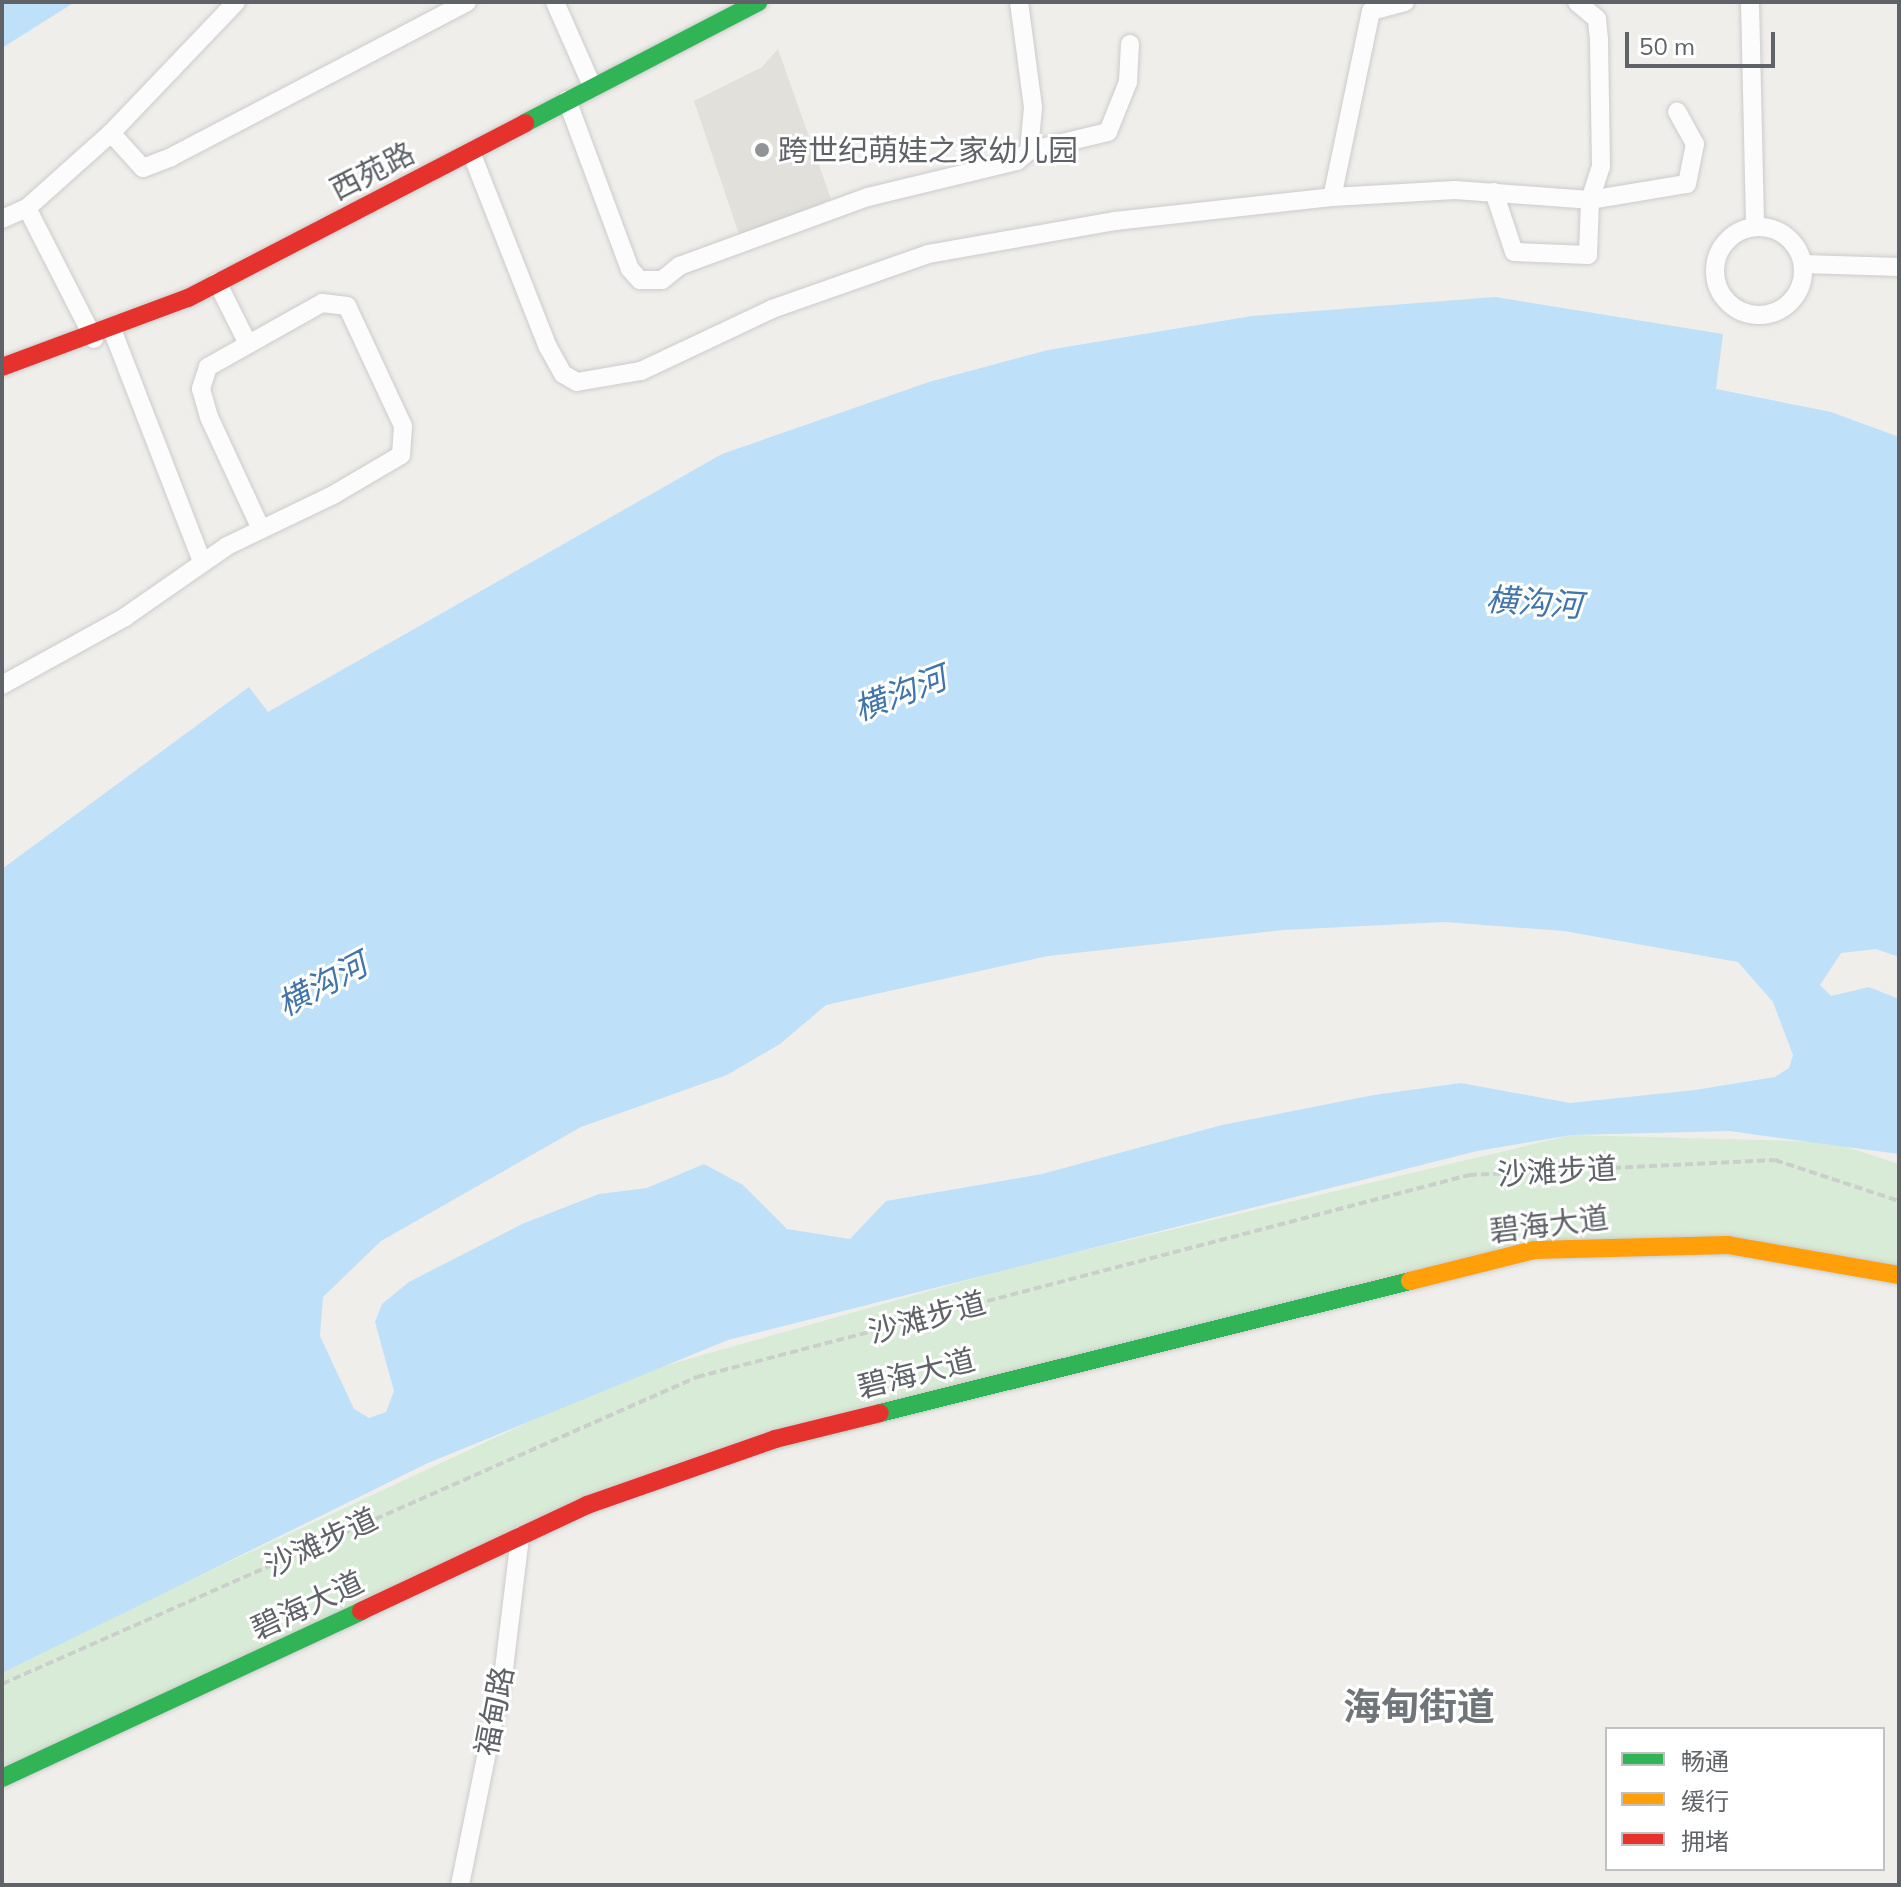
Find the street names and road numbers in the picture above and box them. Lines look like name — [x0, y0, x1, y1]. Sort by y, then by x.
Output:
street label: 西苑路 — [324, 135, 420, 207]
street label: 沙滩步道 — [1496, 1150, 1618, 1192]
street label: 碧海大道 — [1487, 1199, 1611, 1249]
street label: 沙滩步道 — [864, 1284, 990, 1350]
street label: 碧海大道 — [853, 1341, 979, 1405]
street label: 沙滩步道 — [259, 1500, 383, 1584]
street label: 碧海大道 — [245, 1563, 369, 1647]
street label: 福甸路 — [468, 1663, 520, 1759]

